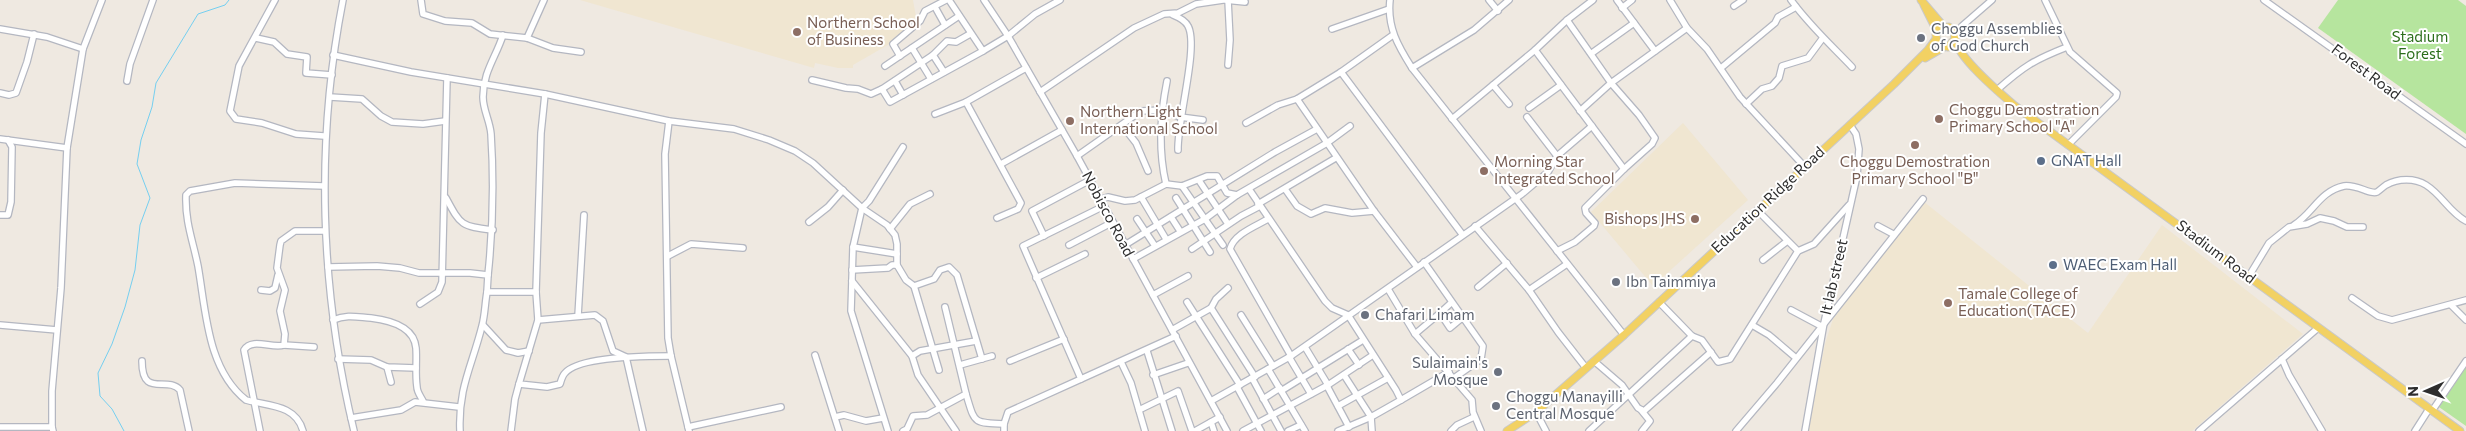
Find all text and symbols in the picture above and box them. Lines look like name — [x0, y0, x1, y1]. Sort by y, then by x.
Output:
place label: Northern School of Business — [807, 13, 920, 48]
place label: Choggu Assemblies of God Church — [1931, 19, 2063, 54]
marker: Northern School of Business — [791, 26, 803, 38]
park label: Stadium Forest — [2392, 27, 2448, 62]
marker: Choggu Assemblies of God Church — [1915, 32, 1927, 44]
street label: Forest Road — [2329, 39, 2405, 103]
place label: Choggu Demostration Primary School "A" — [1949, 100, 2099, 135]
place label: Northern Light International School — [1080, 102, 1218, 137]
marker: Choggu Demostration Primary School "A" — [1933, 113, 1945, 125]
marker: Northern Light International School — [1064, 115, 1076, 127]
marker: Choggu Demostration Primary School "B" — [1909, 139, 1921, 151]
street label: Education Ridge Road — [1707, 142, 1828, 256]
place label: GNAT Hall — [2051, 151, 2122, 169]
place label: Morning Star Integrated School — [1494, 152, 1615, 187]
place label: Choggu Demostration Primary School "B" — [1840, 152, 1990, 187]
marker: GNAT Hall — [2035, 155, 2047, 167]
marker: Morning Star Integrated School — [1478, 165, 1490, 177]
street label: Nobisco Road — [1079, 168, 1139, 259]
place label: Bishops JHS — [1604, 209, 1685, 227]
marker: Bishops JHS — [1689, 213, 1701, 225]
street label: Stadium Road — [2173, 216, 2260, 287]
street label: It lab street — [1816, 237, 1850, 316]
place label: WAEC Exam Hall — [2063, 255, 2177, 273]
marker: WAEC Exam Hall — [2047, 259, 2059, 271]
place label: Ibn Taimmiya — [1626, 272, 1716, 290]
marker: Ibn Taimmiya — [1610, 276, 1622, 288]
place label: Tamale College of Education(TACE) — [1958, 284, 2078, 319]
marker: Tamale College of Education(TACE) — [1942, 297, 1954, 309]
place label: Chafari Limam — [1375, 305, 1475, 323]
marker: Chafari Limam — [1359, 309, 1371, 321]
place label: Sulaimain's Mosque — [1412, 353, 1488, 388]
marker: Sulaimain's Mosque — [1492, 366, 1504, 378]
north arrow — [2401, 366, 2451, 416]
text: N — [2404, 386, 2421, 397]
place label: Choggu Manayilli Central Mosque — [1506, 387, 1623, 422]
marker: Choggu Manayilli Central Mosque — [1490, 400, 1502, 412]

